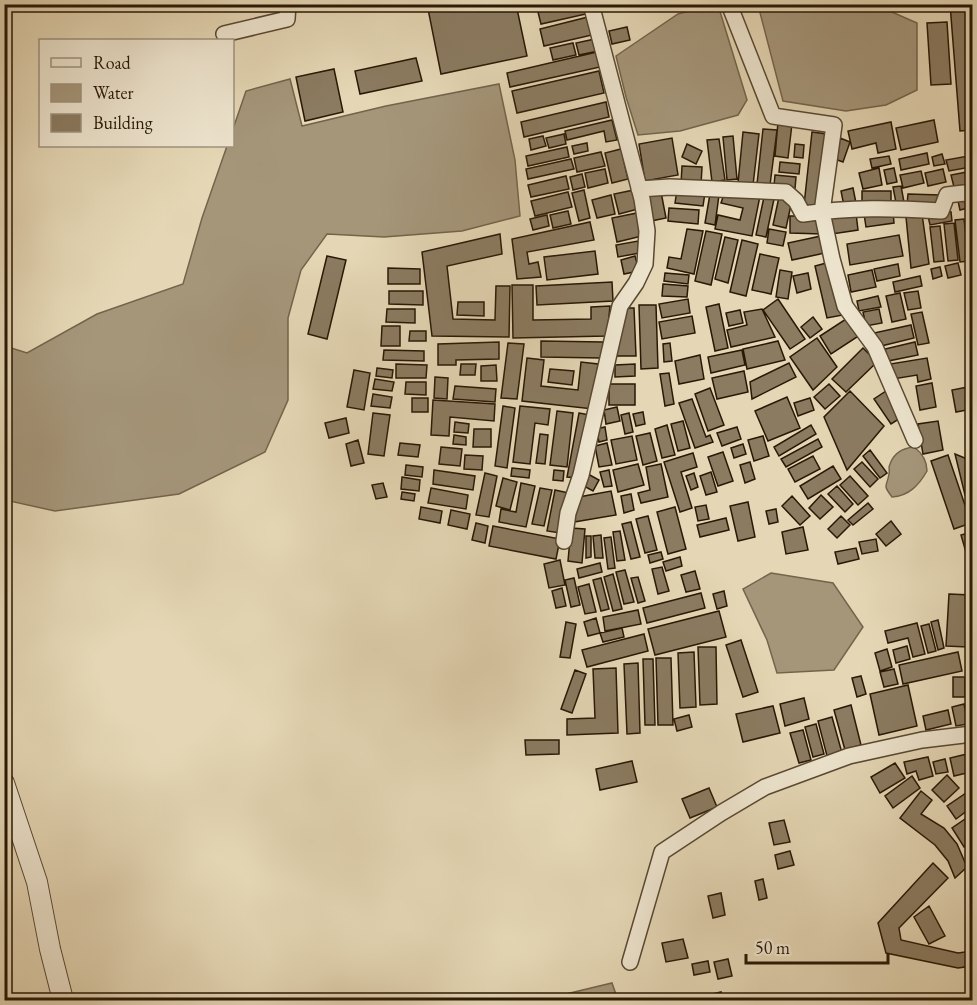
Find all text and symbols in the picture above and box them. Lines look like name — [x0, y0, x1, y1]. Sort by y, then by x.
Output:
legend — [39, 39, 234, 147]
text: Road — [93, 51, 132, 74]
text: Water — [93, 81, 134, 104]
text: Building — [93, 111, 153, 134]
scale bar — [746, 927, 888, 965]
text: 50 m — [755, 936, 790, 959]

